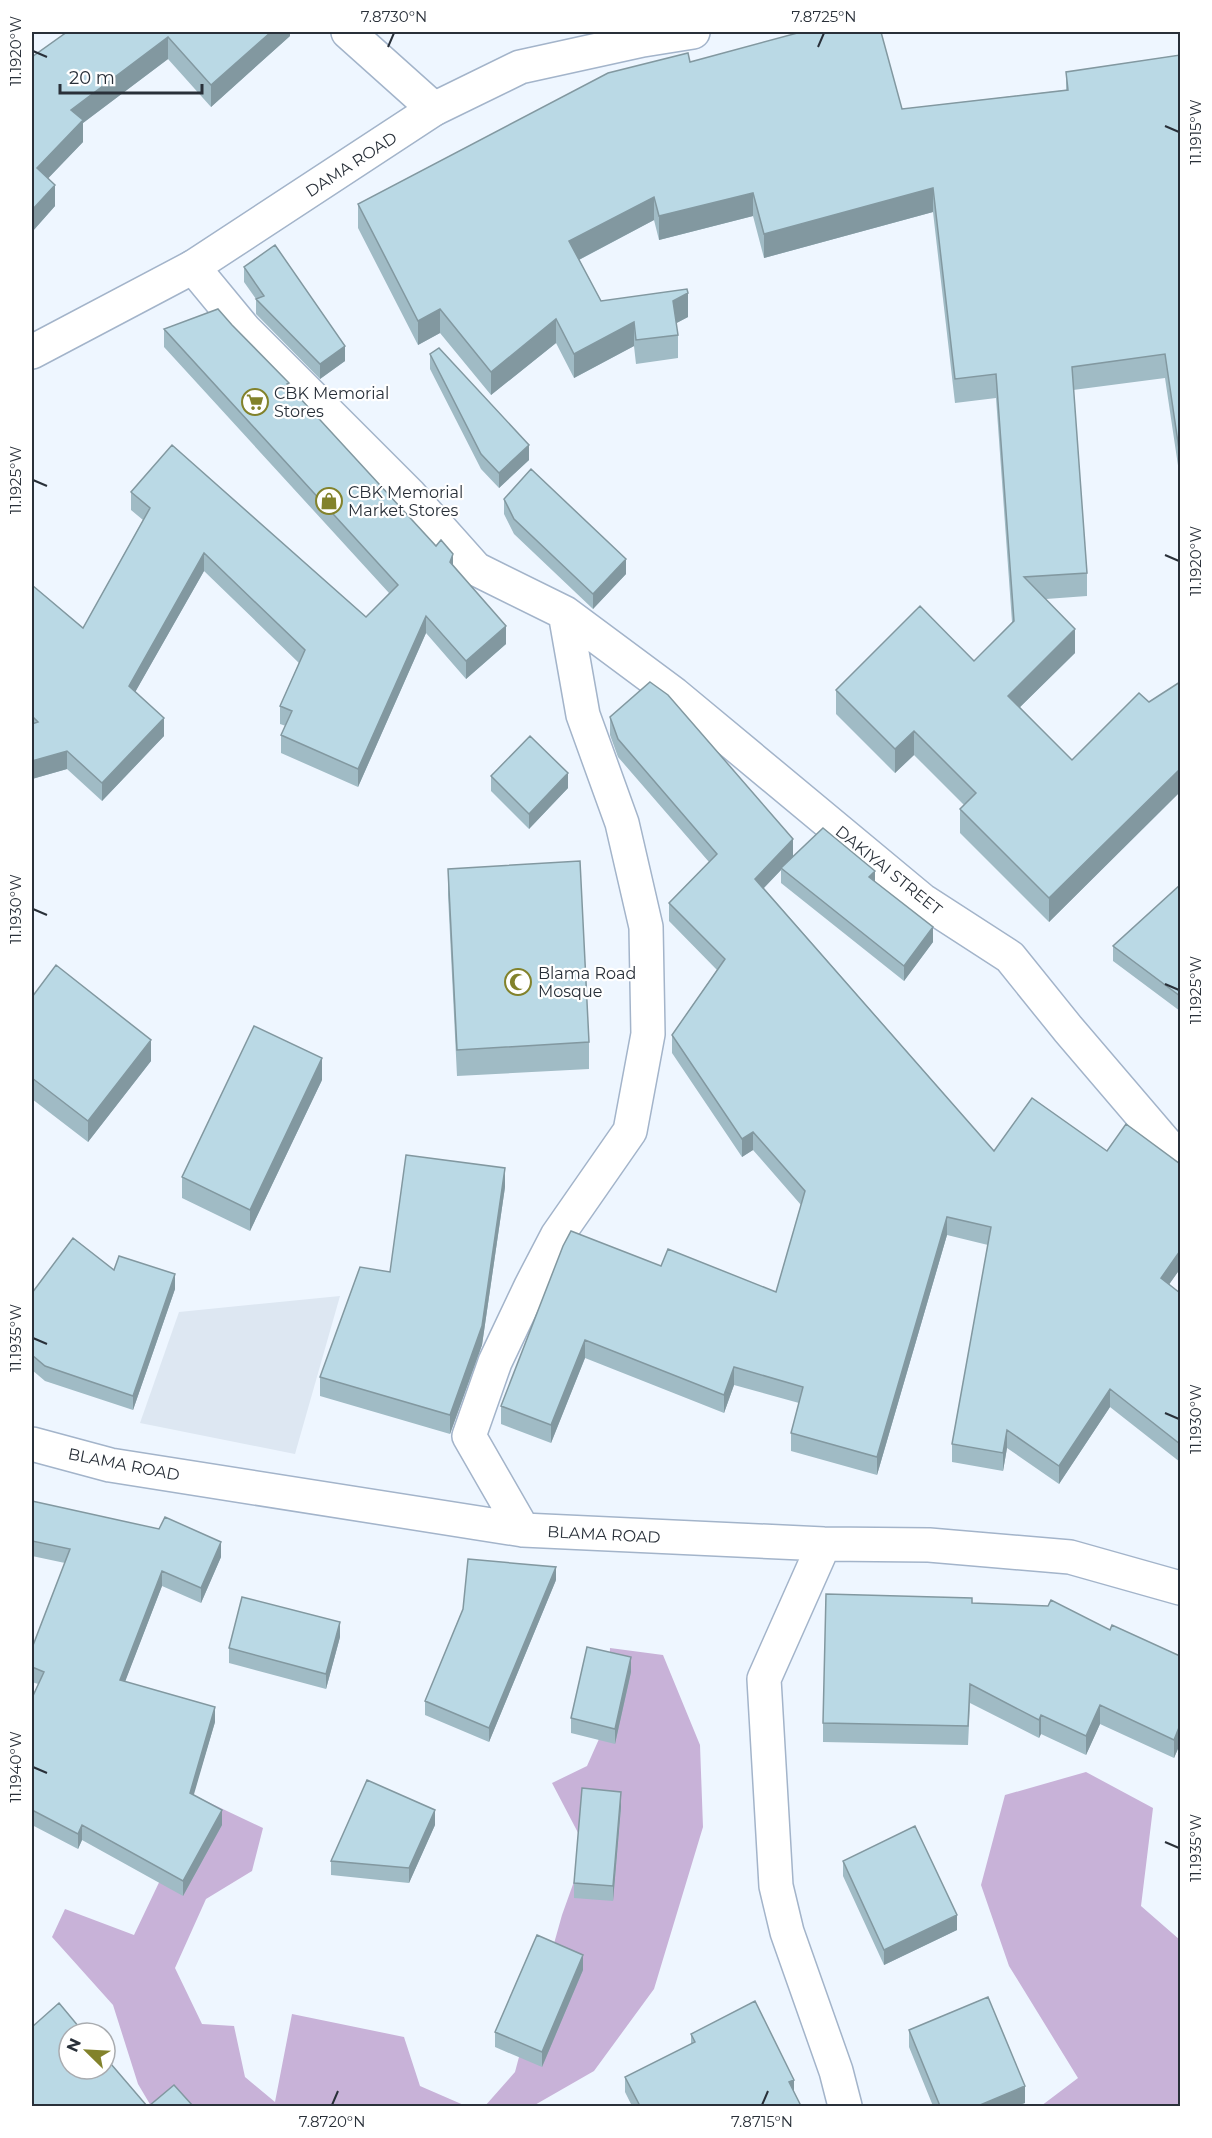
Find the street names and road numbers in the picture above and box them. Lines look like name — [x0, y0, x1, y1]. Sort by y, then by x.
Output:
street label: DAMA ROAD — [302, 128, 400, 201]
street label: DAKIYAI STREET — [832, 822, 946, 920]
street label: BLAMA ROAD — [66, 1444, 181, 1485]
street label: BLAMA ROAD — [547, 1522, 661, 1547]

